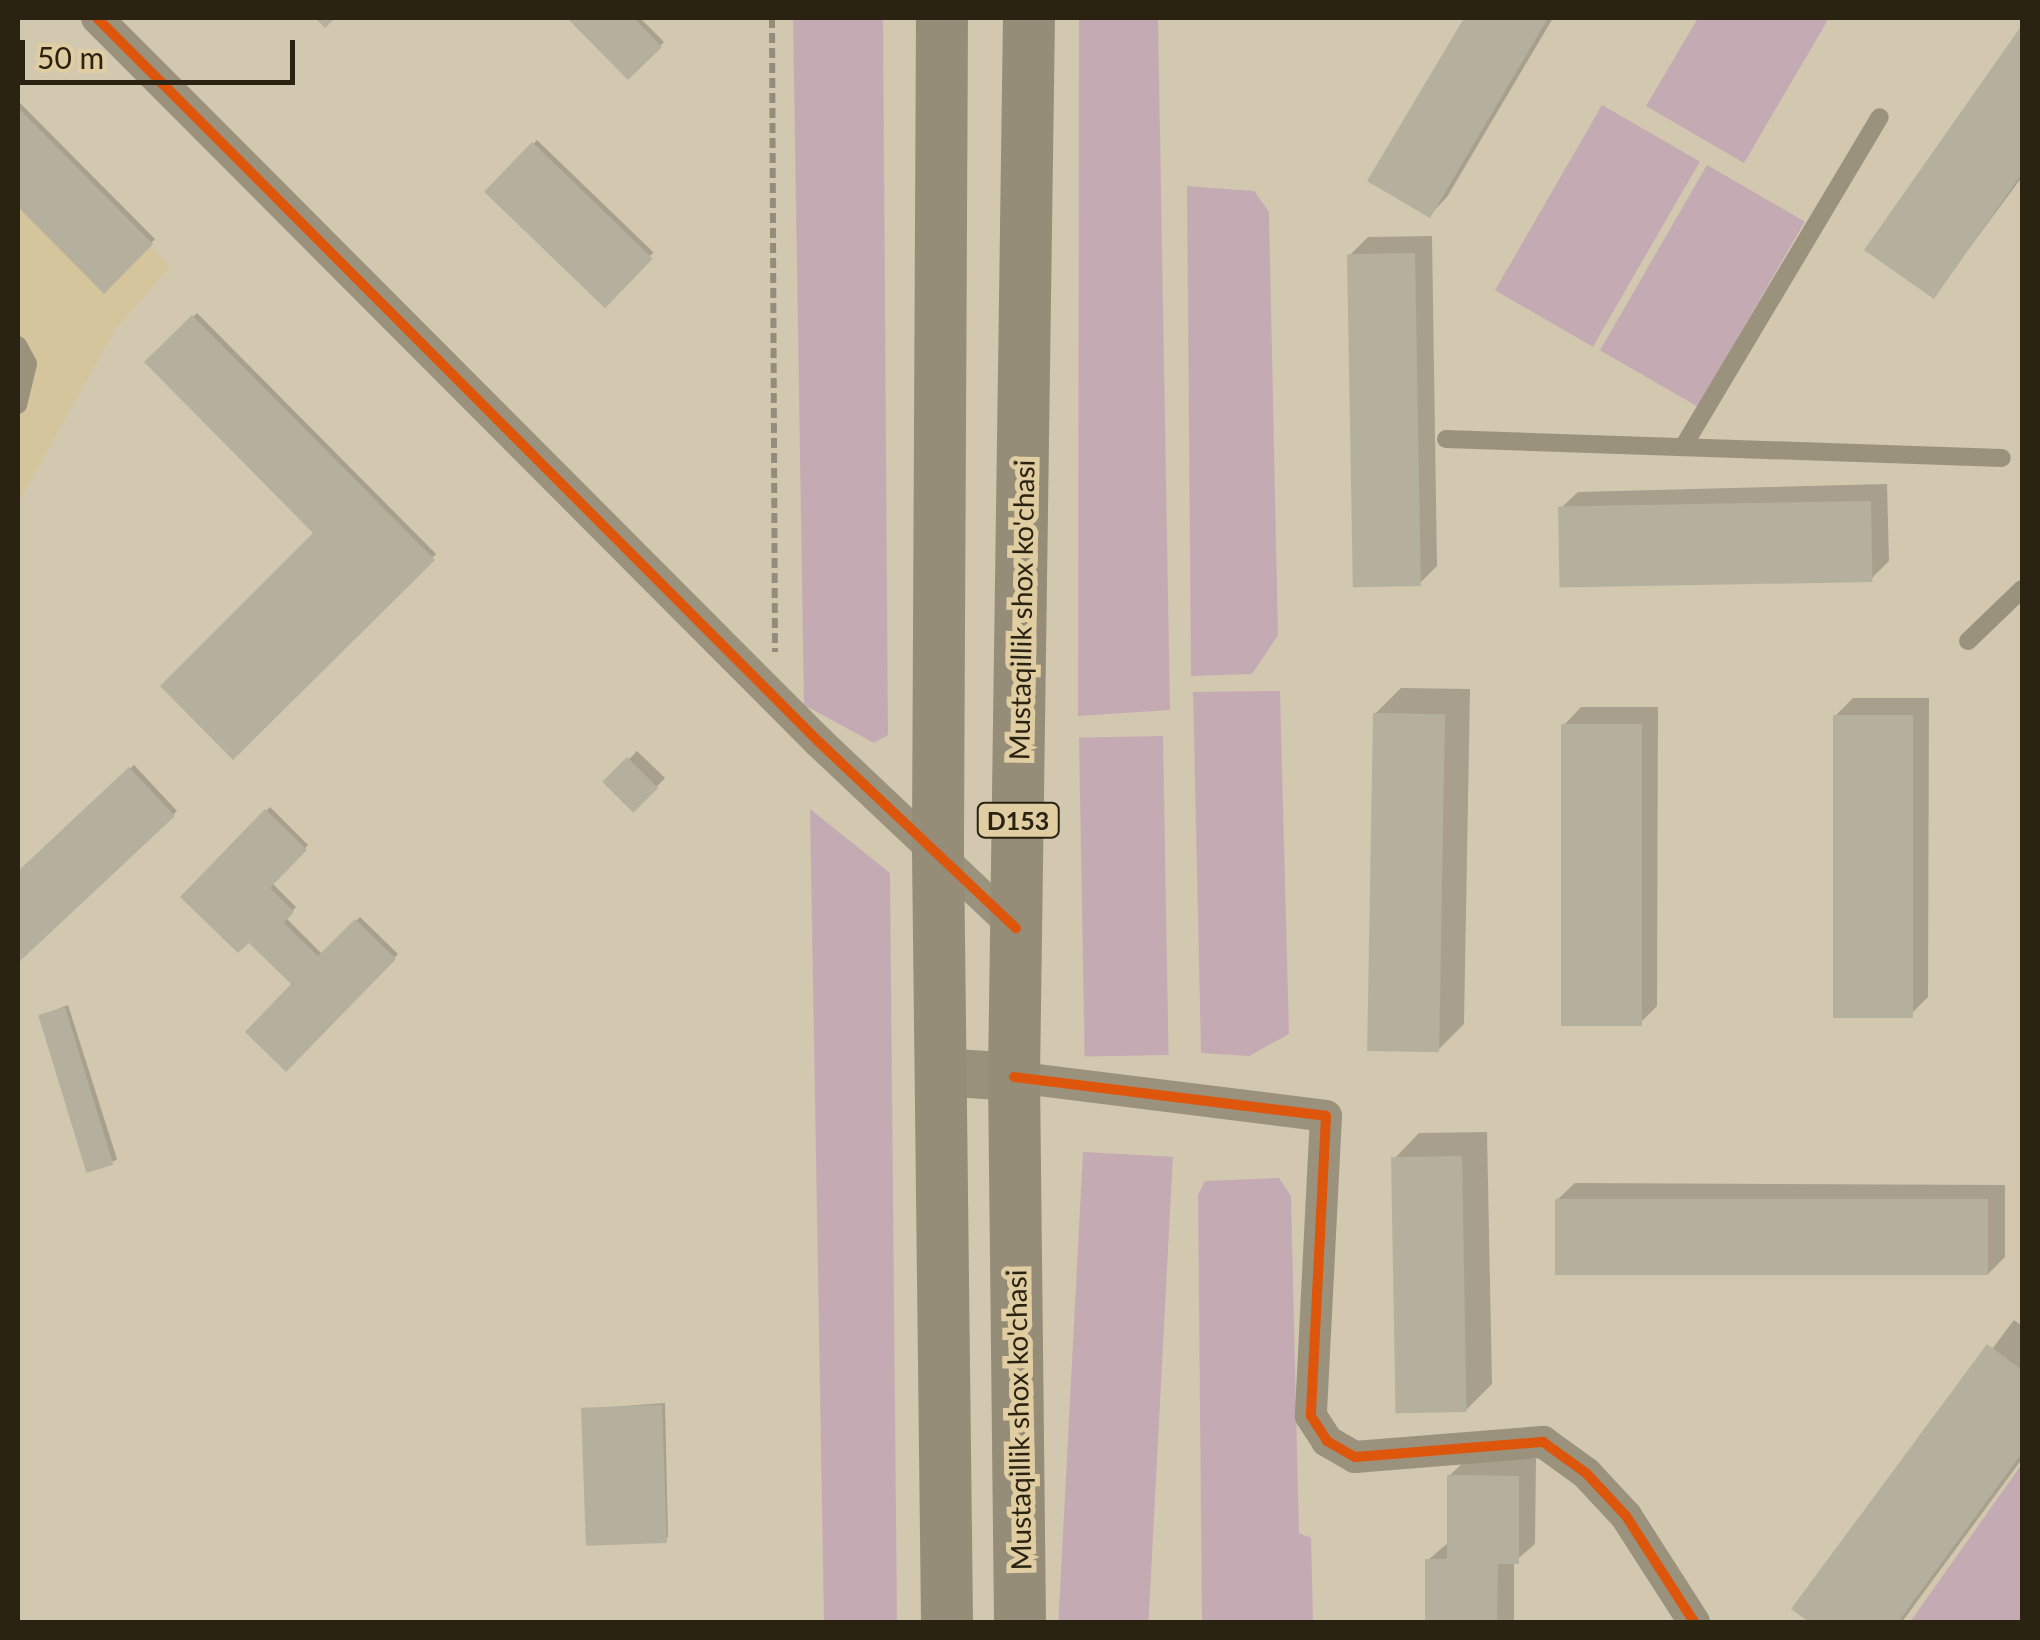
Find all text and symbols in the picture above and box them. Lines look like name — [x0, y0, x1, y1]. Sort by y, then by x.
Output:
scale bar — [25, 20, 300, 82]
text: 50 m — [37, 39, 104, 75]
street label: Mustaqillik shox ko'chasi — [1002, 459, 1040, 761]
road number: D153 — [976, 800, 1060, 840]
street label: Mustaqillik shox ko'chasi — [999, 1269, 1037, 1571]

